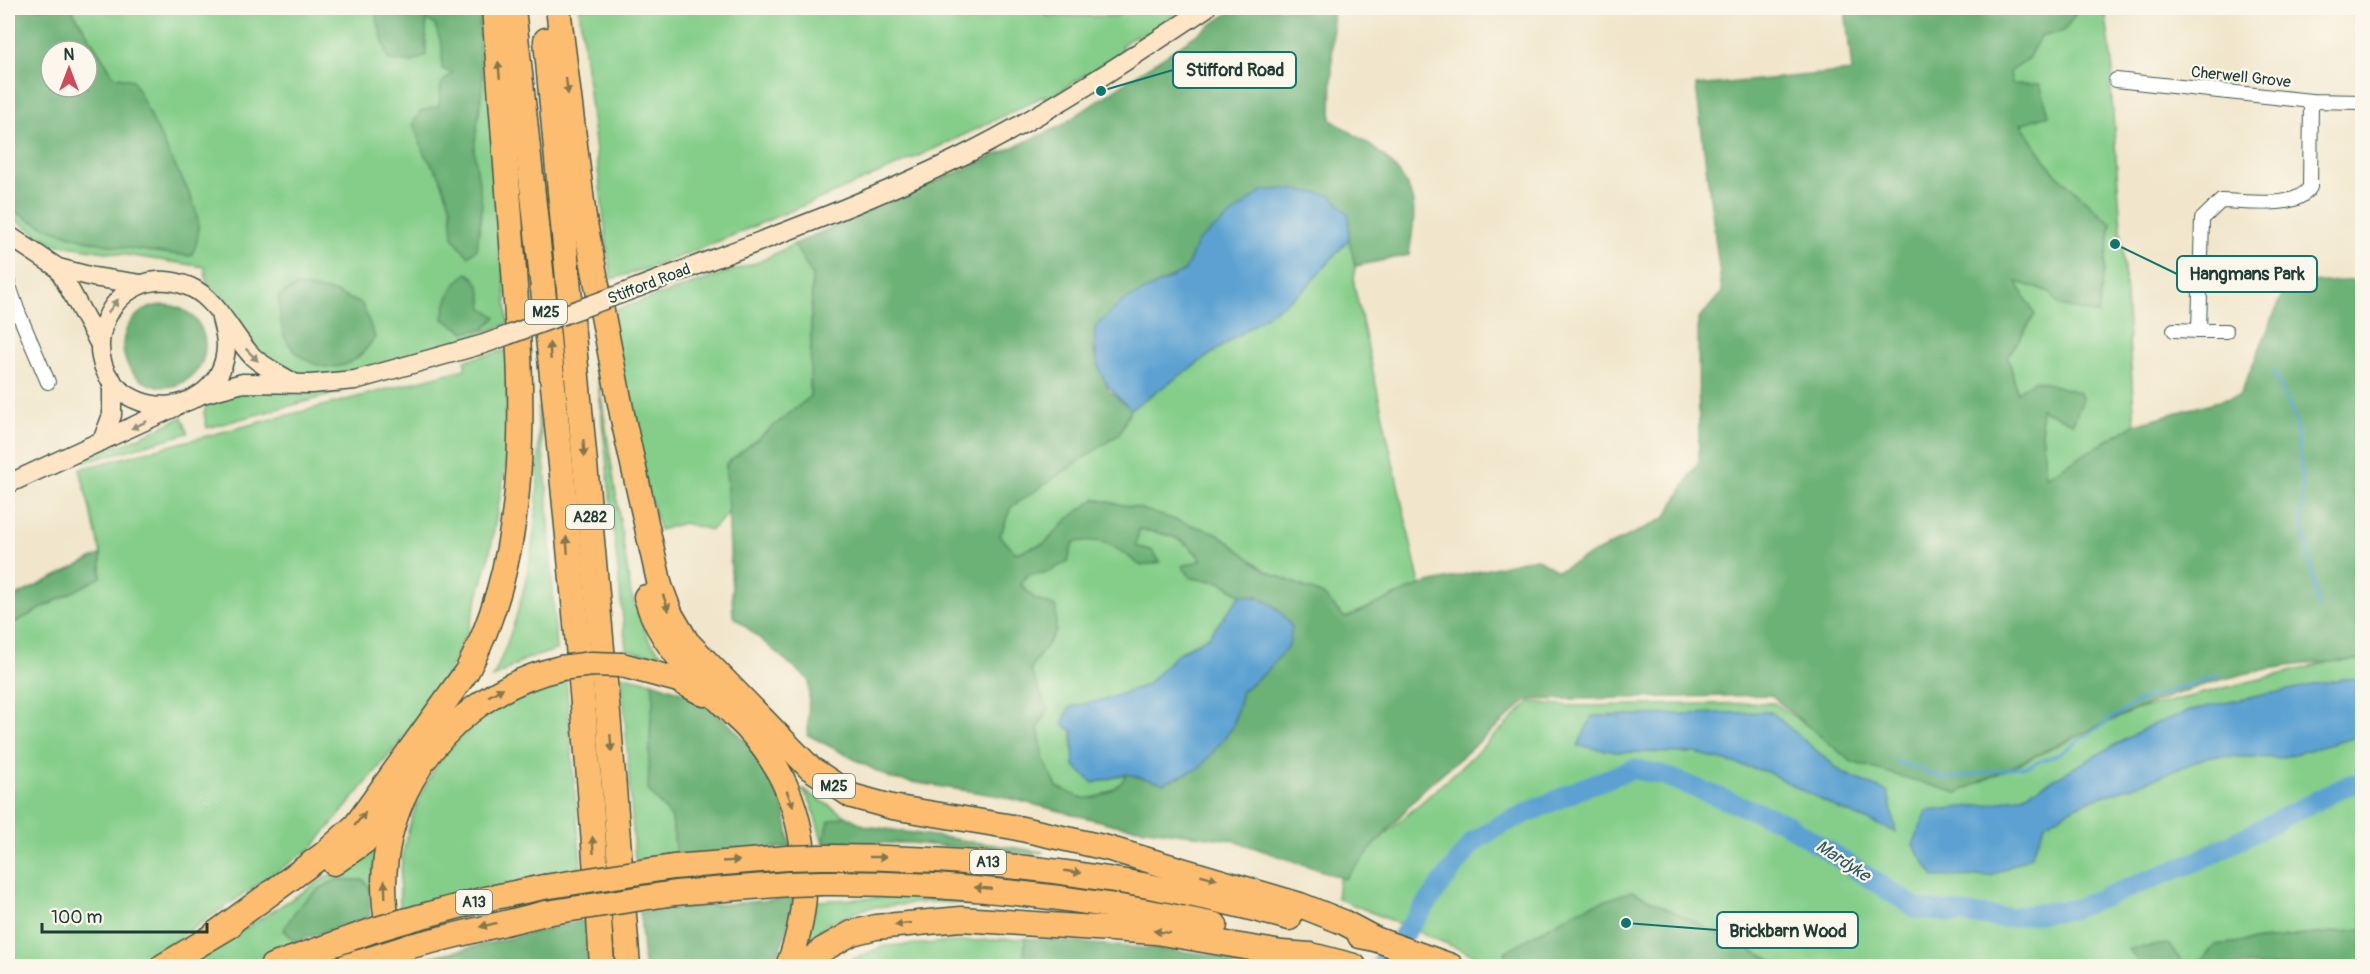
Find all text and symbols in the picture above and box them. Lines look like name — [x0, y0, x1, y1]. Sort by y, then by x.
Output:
north arrow — [39, 39, 99, 99]
text: N — [64, 45, 75, 65]
callout: Stifford Road — [1173, 52, 1296, 88]
text: Stifford Road — [1186, 59, 1284, 82]
one-way arrow — [494, 60, 504, 79]
street label: Cherwell Grove — [2190, 62, 2292, 92]
one-way arrow — [563, 77, 572, 96]
callout: Hangmans Park — [2177, 256, 2317, 292]
street label: Stifford Road — [605, 259, 693, 309]
text: Hangmans Park — [2189, 263, 2305, 286]
one-way arrow — [107, 298, 120, 314]
road number: M25 — [525, 300, 567, 324]
one-way arrow — [545, 342, 555, 361]
one-way arrow — [245, 347, 259, 361]
one-way arrow — [131, 421, 148, 430]
one-way arrow — [579, 438, 589, 457]
road number: A282 — [566, 505, 614, 529]
one-way arrow — [562, 536, 572, 555]
one-way arrow — [662, 594, 671, 612]
one-way arrow — [488, 687, 504, 698]
one-way arrow — [606, 733, 616, 752]
road number: M25 — [813, 774, 855, 798]
one-way arrow — [786, 790, 796, 808]
one-way arrow — [354, 811, 367, 827]
water label: Mardyke — [1811, 835, 1876, 888]
one-way arrow — [588, 836, 598, 855]
road number: A13 — [970, 850, 1006, 874]
one-way arrow — [869, 852, 888, 862]
one-way arrow — [721, 856, 740, 866]
one-way arrow — [1063, 868, 1082, 877]
one-way arrow — [1200, 873, 1218, 883]
one-way arrow — [381, 880, 390, 899]
one-way arrow — [973, 883, 992, 893]
road number: A13 — [456, 890, 492, 914]
scale bar — [42, 896, 207, 934]
text: 100 m — [51, 906, 103, 929]
callout: Brickbarn Wood — [1717, 912, 1858, 948]
one-way arrow — [893, 919, 912, 929]
text: Brickbarn Wood — [1729, 920, 1847, 943]
one-way arrow — [479, 921, 498, 931]
one-way arrow — [1153, 928, 1172, 937]

